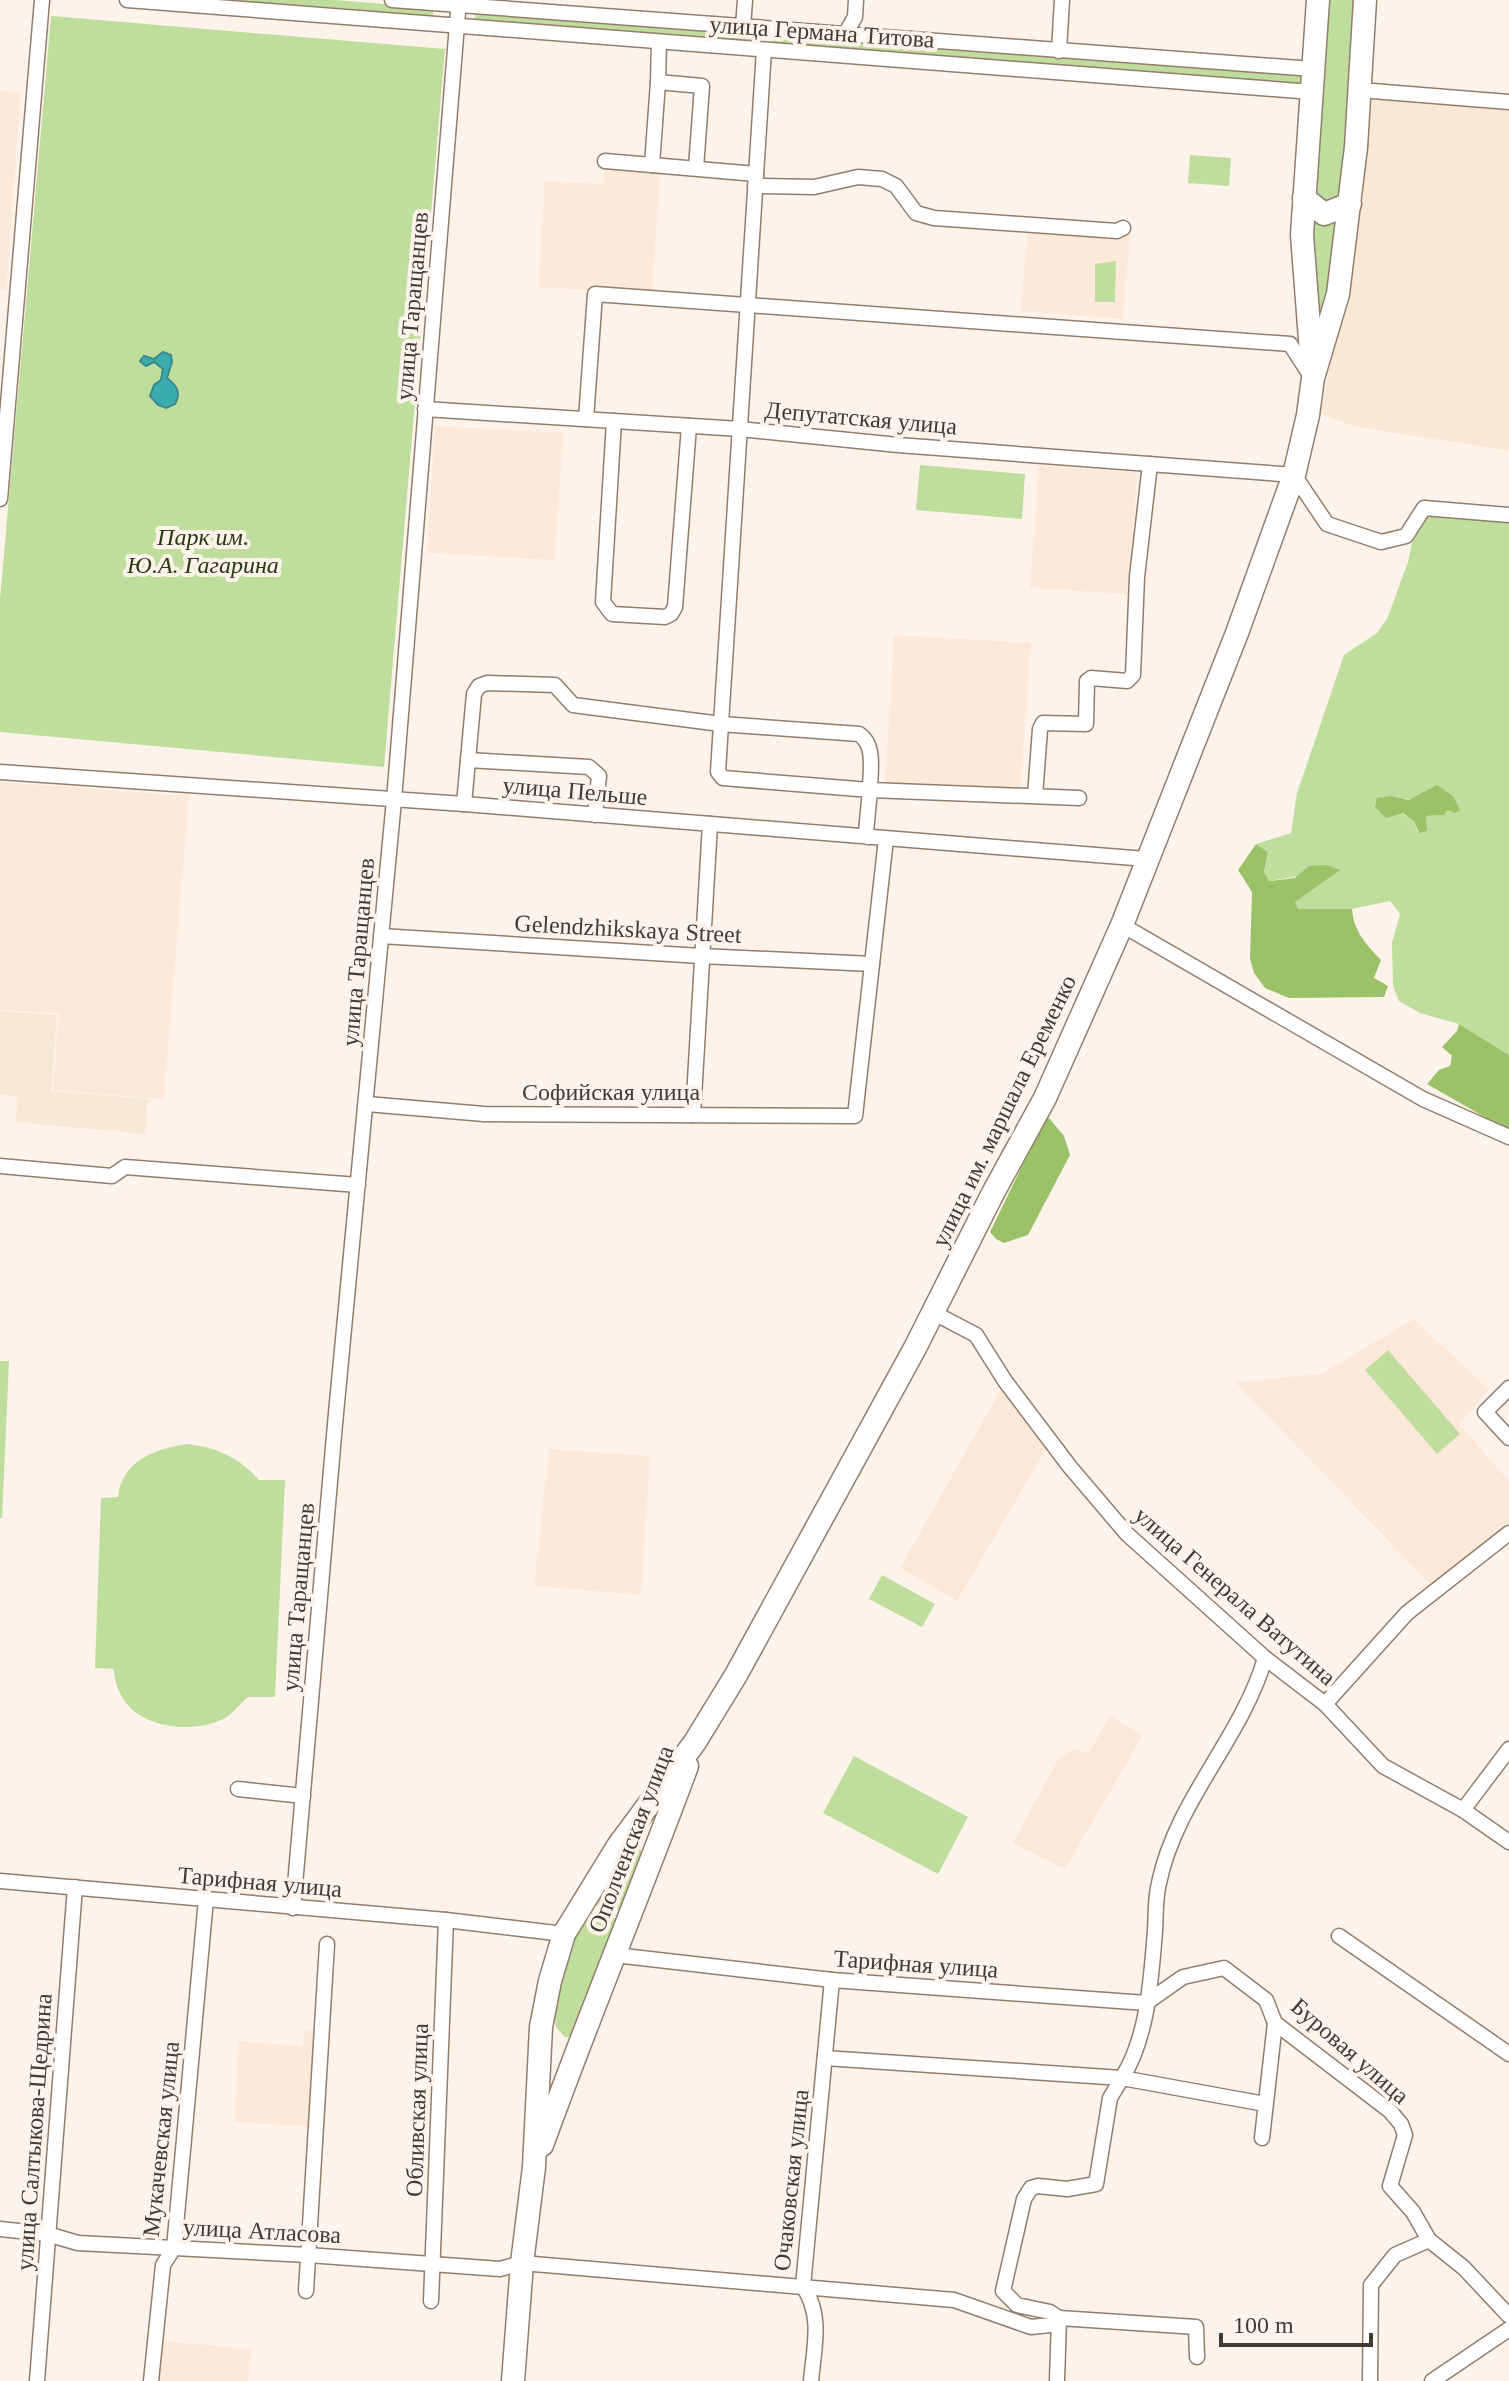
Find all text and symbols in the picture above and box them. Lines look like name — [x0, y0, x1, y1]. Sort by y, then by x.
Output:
street label: улица Германа Титова — [709, 11, 936, 53]
street label: улица Таращанцев — [391, 211, 433, 401]
street label: Депутатская улица — [764, 397, 958, 439]
park label: Парк им. Ю.А. Гагарина — [126, 524, 279, 578]
street label: улица Пельше — [501, 772, 649, 810]
street label: улица Таращанцев — [337, 857, 379, 1047]
street label: Gelendzhikskaya Street — [514, 910, 742, 948]
street label: улица им. маршала Еременко — [927, 971, 1081, 1251]
street label: Софийская улица — [522, 1079, 700, 1105]
street label: улица Таращанцев — [277, 1502, 319, 1692]
street label: улица Генерала Ватутина — [1129, 1502, 1341, 1691]
street label: Ополченская улица — [583, 1741, 679, 1936]
street label: Тарифная улица — [177, 1862, 344, 1902]
street label: Тарифная улица — [833, 1945, 1000, 1983]
street label: улица Салтыкова-Щедрина — [11, 1992, 57, 2272]
street label: Буровая улица — [1286, 1993, 1414, 2109]
street label: Обливская улица — [401, 2022, 433, 2197]
street label: Мукачевская улица — [138, 2040, 184, 2238]
street label: Очаковская улица — [769, 2088, 814, 2272]
street label: улица Атласова — [182, 2214, 342, 2248]
scale bar — [1221, 2297, 1371, 2347]
text: 100 m — [1233, 2312, 1294, 2338]

